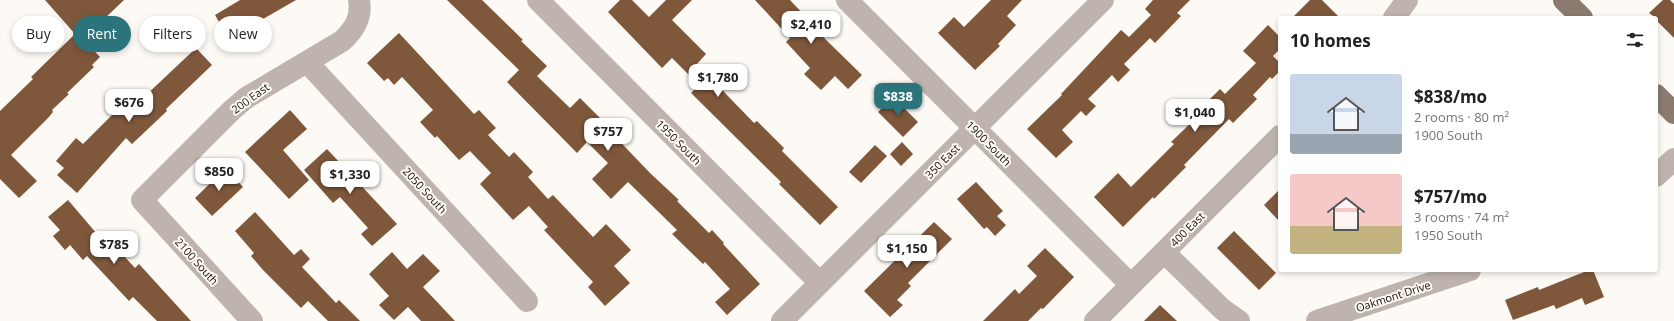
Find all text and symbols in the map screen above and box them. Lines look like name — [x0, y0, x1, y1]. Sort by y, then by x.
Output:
pin: $2,410 — [778, 11, 844, 45]
text: $2,410 — [791, 15, 831, 33]
chip: Buy — [12, 16, 65, 52]
chip: Rent — [73, 16, 131, 52]
chip: Filters — [139, 16, 206, 52]
chip: New — [214, 16, 272, 52]
text: 10 homes — [1290, 29, 1371, 52]
icon: filters — [1624, 29, 1646, 51]
pin: $1,780 — [685, 64, 751, 98]
text: $1,780 — [698, 68, 738, 86]
street label: 200 East — [228, 79, 272, 117]
pin: $838 — [874, 83, 922, 117]
text: $838/mo — [1414, 85, 1487, 108]
text: $838 — [883, 87, 913, 105]
pin: $676 — [105, 89, 153, 123]
icon: home — [1322, 90, 1370, 138]
text: $676 — [114, 93, 144, 111]
pin: $1,040 — [1162, 99, 1228, 133]
text: $1,040 — [1175, 103, 1215, 121]
text: 2 rooms · 80 m² — [1414, 108, 1509, 126]
street label: 1950 South — [653, 116, 705, 168]
street label: 1900 South — [963, 117, 1015, 169]
pin: $757 — [584, 118, 632, 152]
text: $757 — [593, 122, 623, 140]
text: 1900 South — [1414, 126, 1483, 144]
street label: 350 East — [921, 140, 963, 182]
pin: $850 — [195, 158, 243, 192]
pin: $1,330 — [317, 161, 383, 195]
text: $850 — [204, 162, 234, 180]
street label: 2050 South — [400, 164, 450, 216]
text: $1,330 — [330, 165, 370, 183]
text: $757/mo — [1414, 185, 1487, 208]
icon: home — [1322, 190, 1370, 238]
street label: 400 East — [1166, 208, 1208, 250]
text: 3 rooms · 74 m² — [1414, 208, 1509, 226]
text: 1950 South — [1414, 226, 1483, 244]
pin: $785 — [90, 231, 138, 265]
street label: 2100 South — [172, 234, 222, 288]
text: $785 — [99, 235, 129, 253]
pin: $1,150 — [874, 235, 940, 269]
text: $1,150 — [887, 239, 927, 257]
street label: Oakmont Drive — [1354, 277, 1432, 315]

